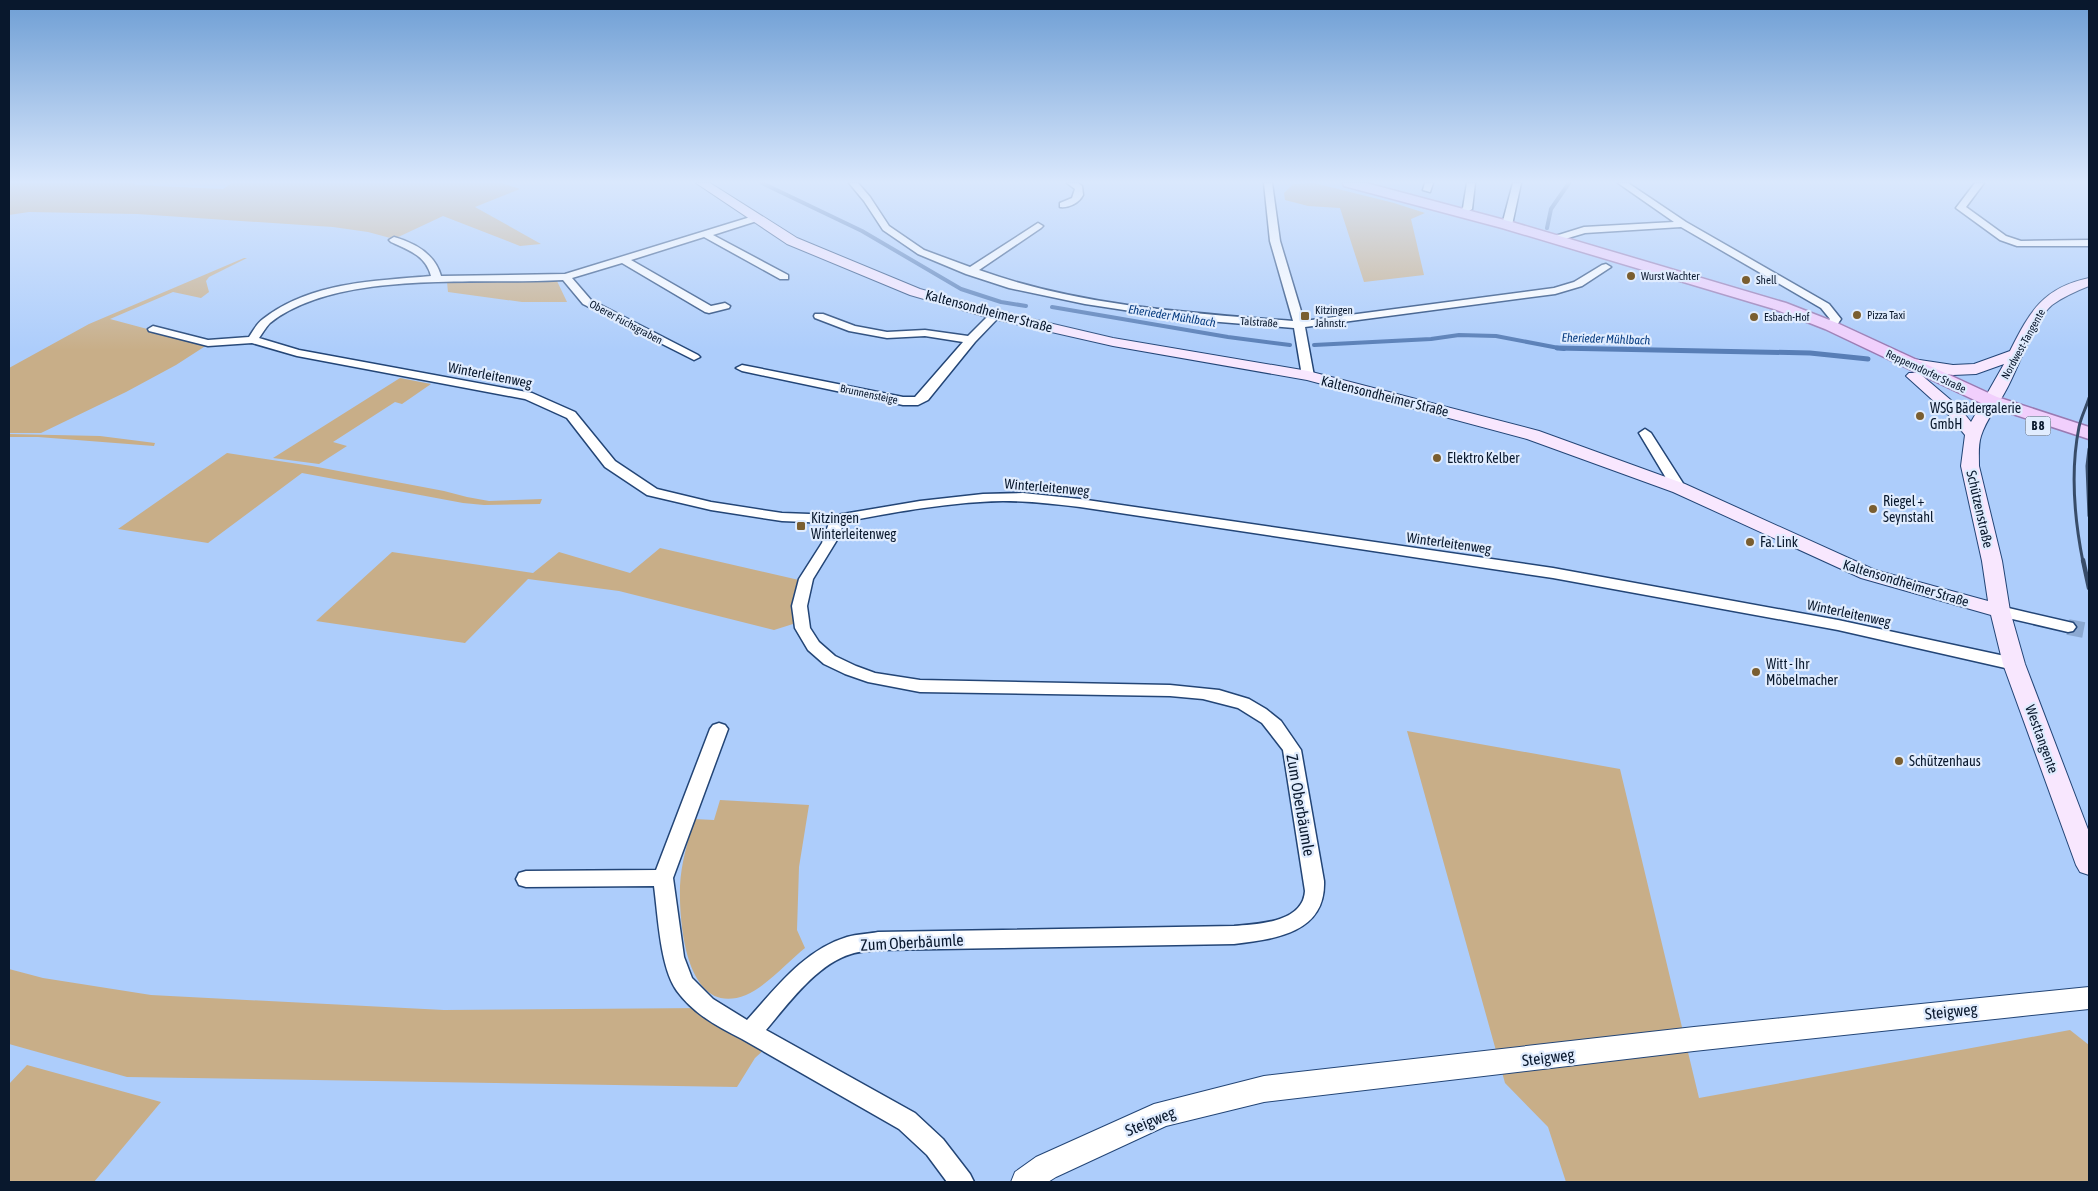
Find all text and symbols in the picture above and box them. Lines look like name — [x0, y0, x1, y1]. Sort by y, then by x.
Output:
marker: Wurst Wachter — [1625, 270, 1637, 282]
place label: Wurst Wachter — [1641, 270, 1700, 282]
marker: Shell — [1740, 274, 1752, 286]
place label: Shell — [1756, 274, 1777, 286]
street label: Kaltensondheimer Straße — [924, 286, 1054, 336]
street label: Oberer Fuchsgraben — [587, 298, 665, 346]
water label: Eherieder Mühlbach — [1127, 302, 1217, 330]
place label: Kitzingen Jahnstr. — [1315, 304, 1353, 329]
street label: Nordwest-Tangente — [1999, 307, 2047, 381]
marker: Pizza Taxi — [1851, 309, 1863, 321]
place label: Pizza Taxi — [1867, 309, 1905, 321]
marker: Kitzingen Jahnstr. — [1299, 310, 1311, 322]
marker: Esbach-Hof — [1748, 311, 1760, 323]
place label: Esbach-Hof — [1764, 311, 1810, 323]
street label: Talstraße — [1240, 315, 1278, 329]
water label: Eherieder Mühlbach — [1561, 330, 1651, 348]
street label: Repperndorfer Straße — [1884, 347, 1968, 395]
street label: Winterleitenweg — [447, 359, 533, 391]
street label: Kaltensondheimer Straße — [1320, 372, 1450, 420]
street label: Brunnensteige — [839, 382, 899, 406]
place label: WSG Bädergalerie GmbH — [1930, 400, 2021, 432]
marker: WSG Bädergalerie GmbH — [1914, 410, 1926, 422]
road number: B 8 — [2026, 416, 2050, 436]
place label: Elektro Kelber — [1447, 450, 1520, 466]
marker: Elektro Kelber — [1431, 452, 1443, 464]
street label: Schützenstraße — [1963, 469, 1997, 549]
street label: Winterleitenweg — [1004, 475, 1090, 499]
place label: Riegel + Seynstahl — [1883, 493, 1934, 525]
marker: Riegel + Seynstahl — [1867, 503, 1879, 515]
place label: Kitzingen Winterleitenweg — [811, 510, 896, 542]
marker: Kitzingen Winterleitenweg — [795, 520, 807, 532]
street label: Winterleitenweg — [1406, 529, 1492, 557]
place label: Fa. Link — [1760, 534, 1798, 550]
marker: Fa. Link — [1744, 536, 1756, 548]
street label: Kaltensondheimer Straße — [1841, 556, 1971, 610]
street label: Winterleitenweg — [1806, 596, 1892, 630]
place label: Witt - Ihr Möbelmacher — [1766, 656, 1839, 688]
marker: Witt - Ihr Möbelmacher — [1750, 666, 1762, 678]
street label: Westtangente — [2022, 703, 2062, 775]
street label: Zum Oberbäumle — [1283, 753, 1319, 857]
place label: Schützenhaus — [1909, 753, 1981, 769]
marker: Schützenhaus — [1893, 755, 1905, 767]
street label: Zum Oberbäumle — [860, 930, 964, 954]
street label: Steigweg — [1924, 999, 1978, 1024]
street label: Steigweg — [1521, 1045, 1575, 1070]
street label: Steigweg — [1122, 1103, 1178, 1140]

